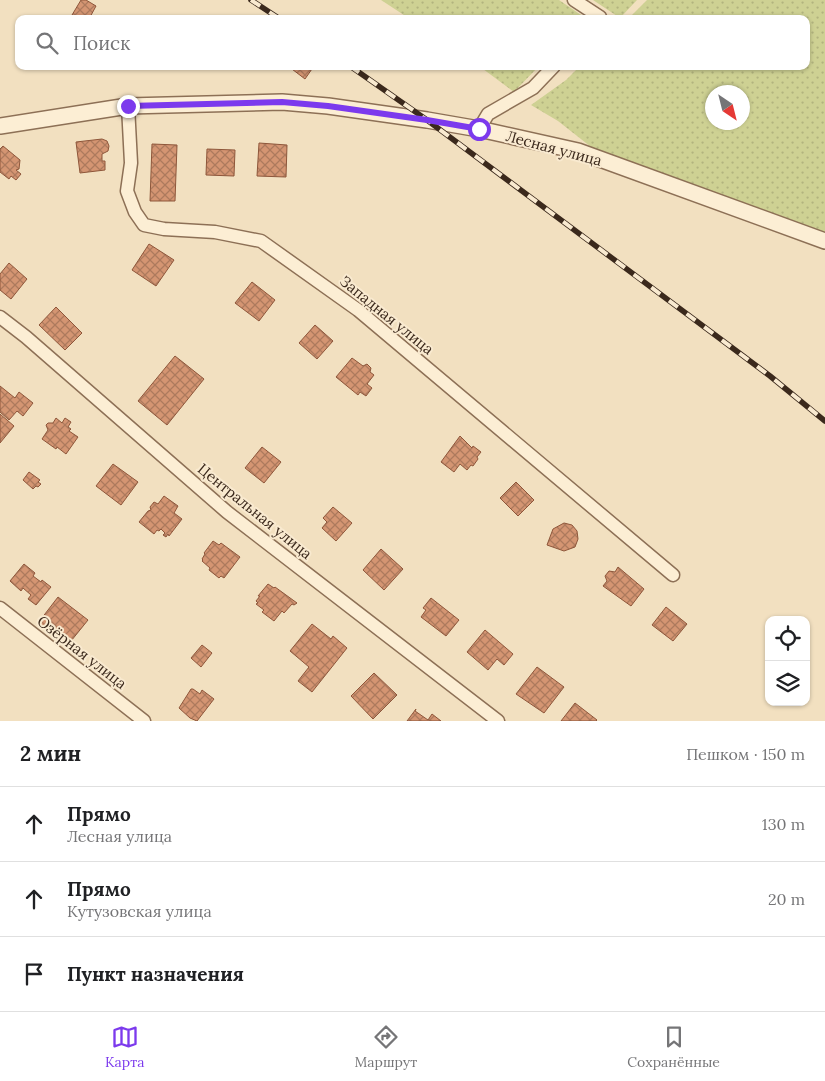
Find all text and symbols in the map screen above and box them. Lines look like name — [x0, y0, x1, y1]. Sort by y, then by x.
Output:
search box — [15, 15, 810, 70]
icon: search — [33, 29, 61, 57]
text: Поиск — [73, 31, 130, 55]
north arrow — [705, 85, 750, 130]
route end — [117, 95, 140, 118]
route start — [468, 118, 491, 141]
street label: Лесная улица — [504, 126, 604, 170]
street label: Западная улица — [336, 271, 438, 359]
street label: Центральная улица — [194, 459, 316, 563]
street label: Озёрная улица — [34, 611, 131, 693]
map controls — [765, 616, 810, 706]
button: locate — [765, 616, 810, 661]
button: layers — [765, 661, 810, 706]
text: 2 мин — [20, 740, 81, 767]
text: Пешком · 150 m — [686, 744, 805, 764]
text: Прямо — [67, 802, 131, 826]
icon: ahead — [20, 810, 48, 838]
text: 130 m — [762, 814, 805, 834]
text: Лесная улица — [67, 826, 172, 846]
text: Прямо — [67, 877, 131, 901]
icon: ahead — [20, 885, 48, 913]
text: 20 m — [768, 889, 805, 909]
text: Кутузовская улица — [67, 901, 212, 921]
icon: arrive — [20, 960, 48, 988]
text: Пункт назначения — [67, 962, 244, 986]
tab: Карта — [105, 1023, 144, 1071]
tab: Маршрут — [355, 1023, 417, 1071]
tab: Сохранённые — [627, 1023, 720, 1071]

